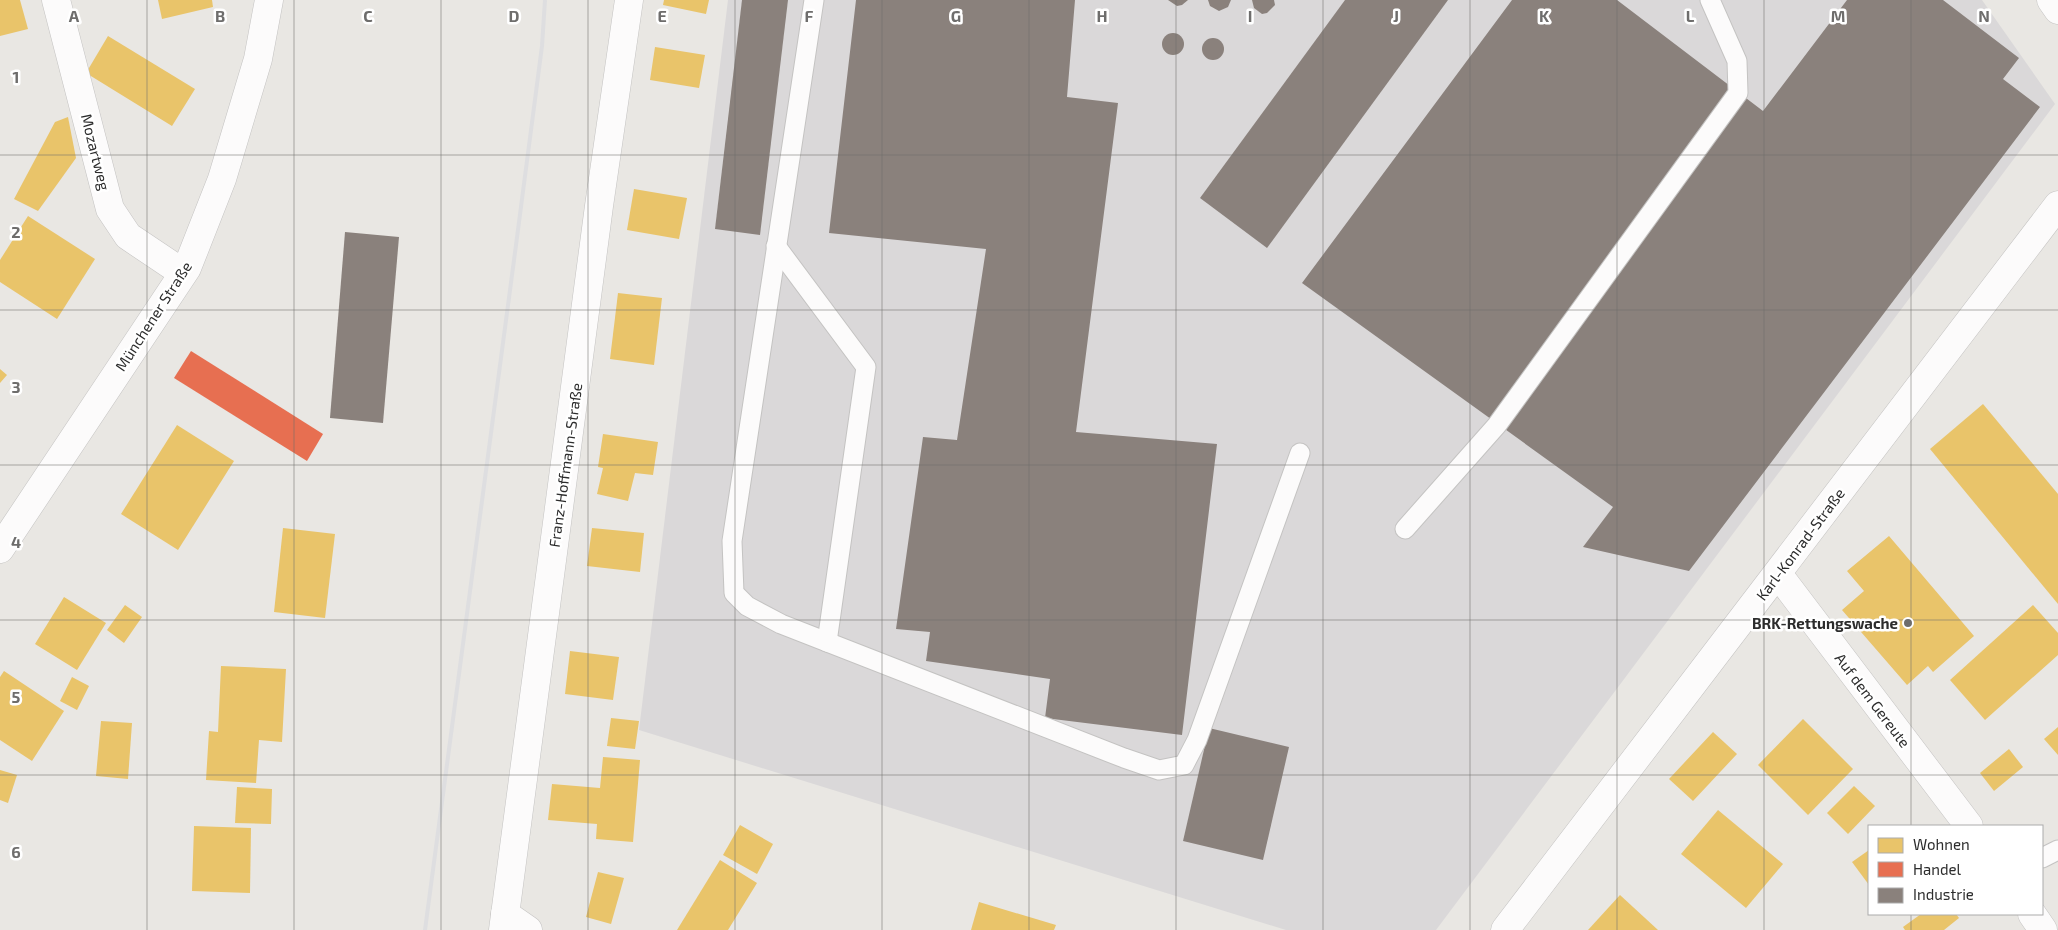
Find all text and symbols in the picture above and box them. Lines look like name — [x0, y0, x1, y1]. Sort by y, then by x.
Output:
text: A — [69, 6, 80, 25]
text: B — [215, 6, 225, 25]
text: C — [363, 6, 373, 25]
text: D — [509, 6, 520, 25]
text: E — [657, 6, 667, 25]
text: F — [805, 6, 814, 25]
text: G — [951, 6, 961, 25]
text: H — [1096, 6, 1108, 25]
text: I — [1248, 6, 1252, 25]
text: J — [1393, 6, 1399, 25]
text: K — [1539, 6, 1550, 25]
text: L — [1686, 6, 1695, 25]
text: M — [1831, 6, 1845, 25]
text: N — [1978, 6, 1990, 25]
text: 1 — [13, 67, 19, 86]
street label: Mozartweg — [78, 112, 114, 193]
text: 2 — [11, 222, 21, 241]
street label: Münchener Straße — [111, 258, 195, 374]
text: 3 — [11, 377, 21, 396]
street label: Franz-Hoffmann-Straße — [545, 382, 585, 548]
street label: Karl-Konrad-Straße — [1752, 484, 1848, 604]
text: 4 — [11, 532, 21, 551]
place label: BRK-Rettungswache — [1752, 614, 1898, 632]
marker: BRK-Rettungswache — [1902, 617, 1914, 629]
street label: Auf dem Gereute — [1832, 649, 1914, 751]
text: 5 — [12, 687, 21, 706]
legend — [1868, 825, 2043, 915]
text: Wohnen — [1913, 835, 1970, 853]
text: 6 — [11, 842, 21, 861]
text: Handel — [1913, 860, 1962, 878]
text: Industrie — [1913, 885, 1974, 903]

